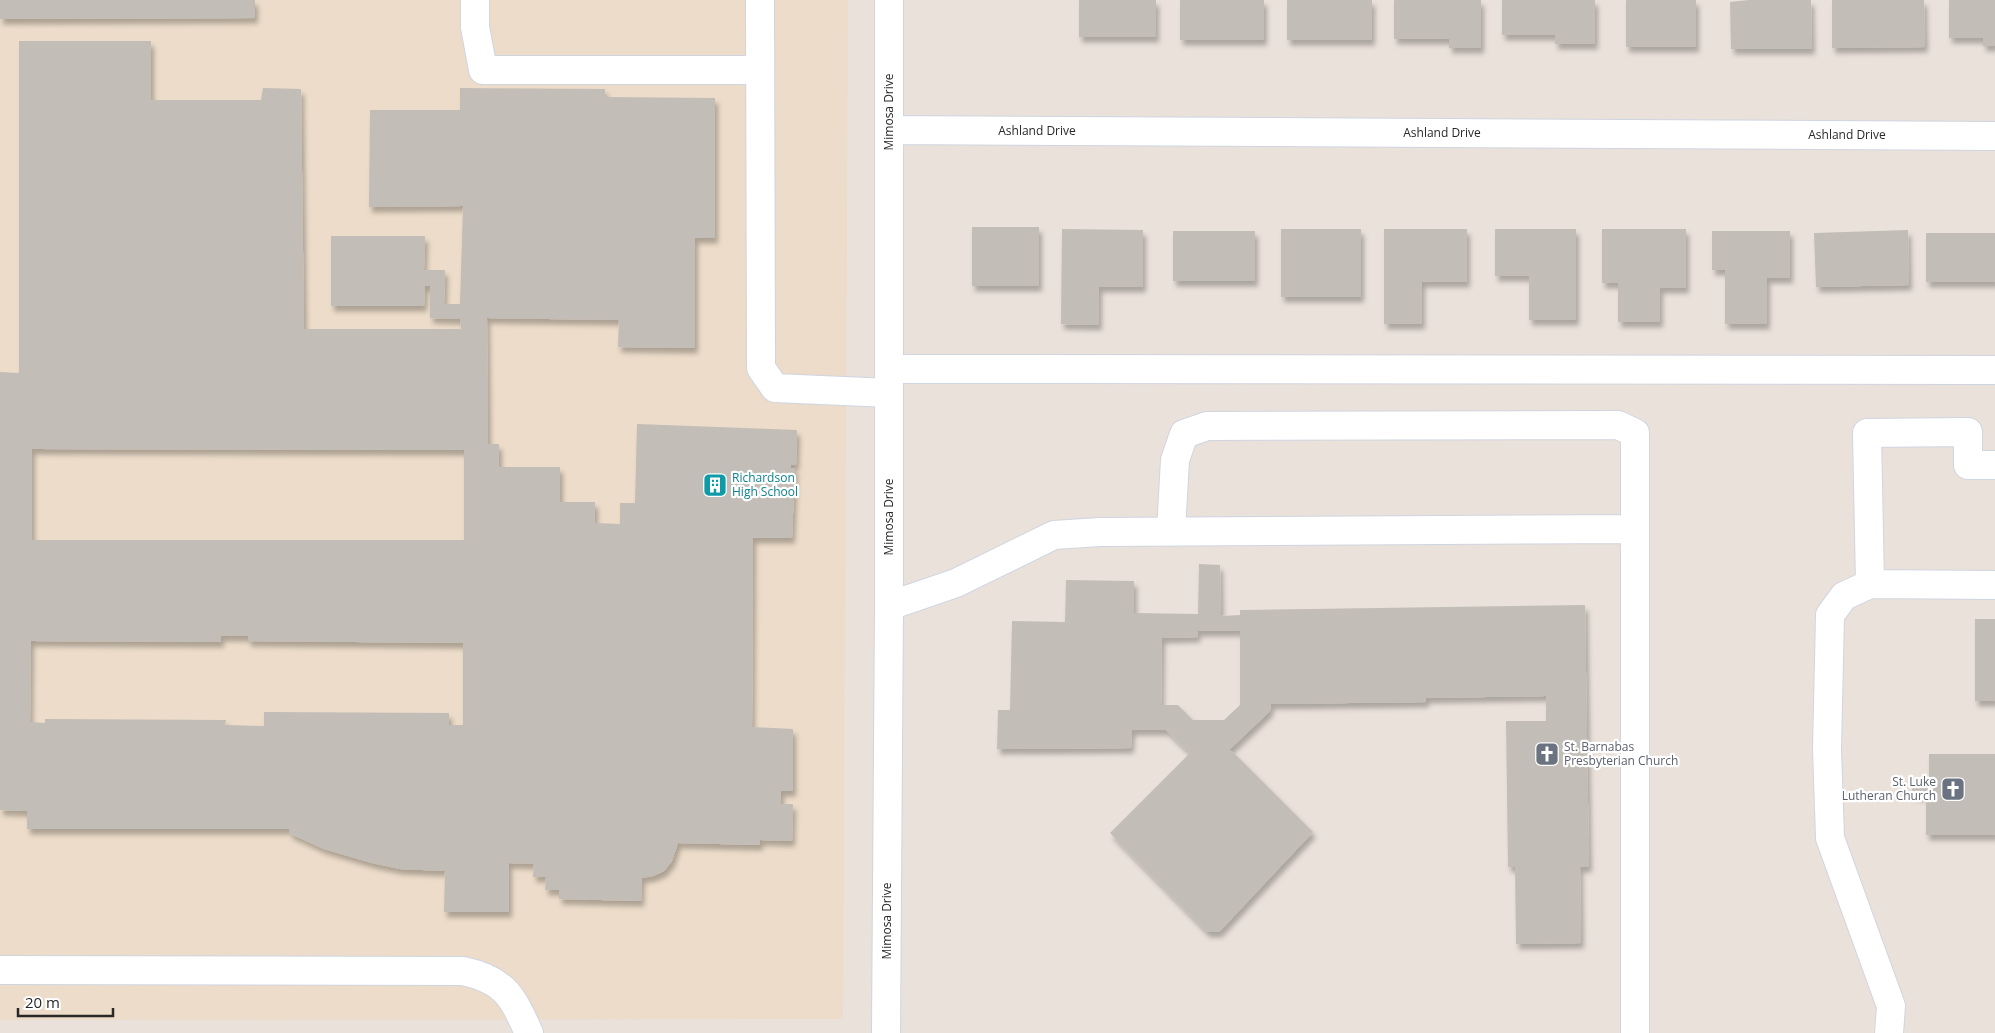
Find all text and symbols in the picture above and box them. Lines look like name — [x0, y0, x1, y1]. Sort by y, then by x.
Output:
street label: Mimosa Drive — [880, 73, 897, 151]
street label: Ashland Drive — [998, 122, 1076, 139]
street label: Ashland Drive — [1403, 124, 1481, 141]
street label: Ashland Drive — [1808, 126, 1886, 143]
place label: Richardson High School — [732, 469, 798, 500]
building icon: Richardson High School — [702, 472, 728, 498]
street label: Mimosa Drive — [880, 478, 897, 556]
place label: St. Barnabas Presbyterian Church — [1564, 738, 1678, 769]
church icon: St. Barnabas Presbyterian Church — [1534, 741, 1560, 767]
place label: St. Luke Lutheran Church — [1842, 773, 1936, 804]
church icon: St. Luke Lutheran Church — [1940, 776, 1966, 802]
street label: Mimosa Drive — [878, 882, 895, 960]
scale bar — [18, 986, 112, 1018]
text: 20 m — [25, 992, 60, 1012]

